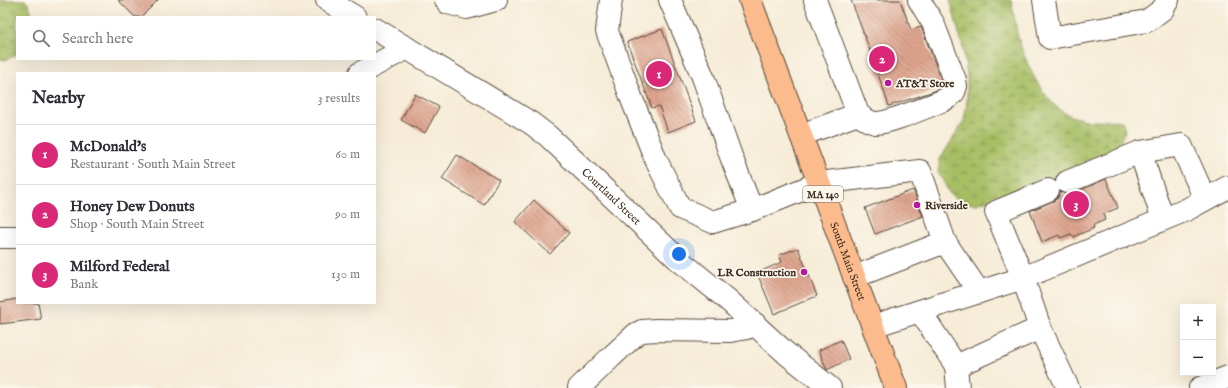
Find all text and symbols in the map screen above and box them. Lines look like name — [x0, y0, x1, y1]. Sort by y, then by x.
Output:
search box — [16, 16, 376, 60]
icon: search — [30, 27, 52, 49]
text: Search here — [62, 29, 133, 48]
pin: 2 — [869, 44, 895, 74]
pin: 1 — [646, 59, 672, 89]
place label: AT&T Store — [895, 77, 954, 91]
marker: AT&T Store — [883, 78, 893, 88]
text: Nearby — [32, 88, 85, 109]
text: 3 results — [318, 90, 360, 107]
text: McDonald's — [70, 137, 146, 156]
text: 1 — [43, 146, 47, 163]
text: 60 m — [335, 146, 360, 163]
text: Restaurant · South Main Street — [70, 156, 235, 173]
street label: Courtland Street — [578, 165, 644, 228]
road number: MA 140 — [803, 186, 843, 202]
pin: 3 — [1063, 189, 1089, 219]
text: Honey Dew Donuts — [70, 197, 194, 216]
place label: Riverside — [925, 199, 968, 213]
marker: Riverside — [912, 200, 922, 210]
text: 2 — [42, 206, 48, 223]
text: 90 m — [335, 206, 360, 223]
text: Shop · South Main Street — [70, 216, 204, 233]
street label: South Main Street — [826, 220, 869, 303]
your location — [669, 244, 689, 264]
text: Milford Federal — [70, 257, 170, 276]
text: 3 — [43, 266, 47, 283]
text: 130 m — [331, 266, 360, 283]
place label: LR Construction — [716, 266, 796, 280]
marker: LR Construction — [799, 267, 809, 277]
text: Bank — [70, 276, 98, 293]
map controls — [1180, 304, 1216, 376]
button: + — [1180, 304, 1216, 340]
button: − — [1180, 340, 1216, 376]

